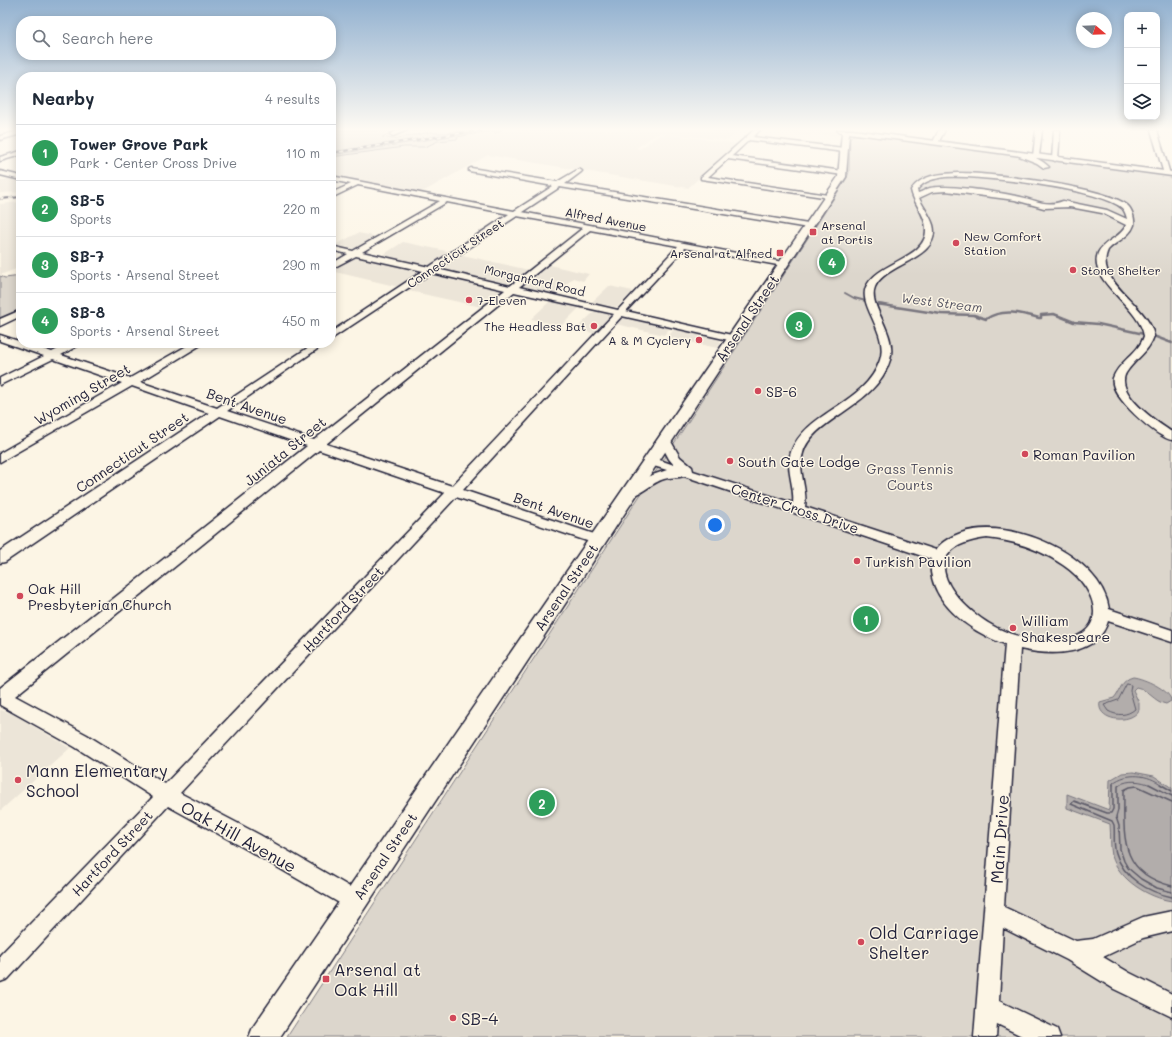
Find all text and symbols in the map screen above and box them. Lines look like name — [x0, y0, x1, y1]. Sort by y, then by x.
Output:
north arrow — [1076, 12, 1112, 48]
map controls — [1124, 12, 1160, 120]
button: + — [1124, 12, 1160, 48]
search box — [16, 16, 336, 60]
icon: search — [30, 27, 52, 49]
text: Search here — [62, 28, 153, 48]
button: − — [1124, 48, 1160, 84]
button: layers — [1124, 84, 1160, 120]
text: Nearby — [32, 87, 94, 109]
text: 4 results — [265, 90, 320, 107]
text: Tower Grove Park — [70, 134, 208, 154]
text: 1 — [42, 144, 48, 161]
text: 110 m — [286, 144, 320, 161]
text: Park · Center Cross Drive — [70, 154, 237, 171]
text: SB-5 — [70, 190, 105, 210]
text: 2 — [41, 200, 49, 217]
text: 220 m — [283, 200, 320, 217]
street label: Alfred Avenue — [564, 203, 648, 235]
text: Sports — [70, 210, 112, 227]
street label: Connecticut Street — [404, 215, 506, 291]
place label: Arsenal at Portis — [821, 217, 873, 247]
marker: Arsenal at Portis — [808, 227, 818, 237]
place label: New Comfort Station — [964, 228, 1042, 258]
marker: New Comfort Station — [951, 238, 961, 248]
place label: Arsenal at Alfred — [670, 245, 772, 261]
text: SB-7 — [70, 246, 104, 266]
pin: 4 — [819, 247, 845, 277]
marker: Arsenal at Alfred — [775, 248, 785, 258]
text: 3 — [41, 256, 49, 273]
text: 290 m — [283, 256, 320, 273]
street label: Morganford Road — [483, 261, 587, 299]
place label: Stone Shelter — [1081, 262, 1161, 278]
marker: Stone Shelter — [1068, 265, 1078, 275]
text: Sports · Arsenal Street — [70, 266, 220, 283]
street label: Arsenal Street — [711, 271, 783, 365]
water label: West Stream — [900, 289, 984, 315]
place label: 7-Eleven — [477, 292, 526, 308]
marker: 7-Eleven — [464, 295, 474, 305]
text: SB-8 — [70, 302, 105, 322]
pin: 3 — [786, 310, 812, 340]
text: 4 — [41, 312, 49, 329]
text: 450 m — [282, 312, 320, 329]
place label: The Headless Bat — [484, 318, 586, 334]
marker: The Headless Bat — [589, 321, 599, 331]
text: Sports · Arsenal Street — [70, 322, 220, 339]
place label: A & M Cyclery — [608, 332, 691, 348]
marker: A & M Cyclery — [694, 335, 704, 345]
street label: Wyoming Street — [30, 359, 134, 429]
place label: SB-6 — [766, 382, 797, 401]
street label: Bent Avenue — [204, 383, 290, 429]
marker: SB-6 — [753, 386, 763, 396]
street label: Connecticut Street — [72, 407, 192, 497]
street label: Juniata Street — [240, 412, 330, 490]
place label: Roman Pavilion — [1033, 445, 1135, 464]
marker: Roman Pavilion — [1020, 449, 1030, 459]
place label: South Gate Lodge — [738, 452, 860, 471]
marker: South Gate Lodge — [725, 456, 735, 466]
park label: Grass Tennis Courts — [866, 459, 954, 494]
street label: Center Cross Drive — [729, 478, 861, 538]
street label: Bent Avenue — [511, 487, 597, 533]
your location — [705, 515, 725, 535]
street label: Arsenal Street — [530, 540, 602, 634]
place label: Turkish Pavilion — [865, 552, 971, 571]
marker: Turkish Pavilion — [852, 556, 862, 566]
street label: Hartford Street — [298, 562, 388, 656]
place label: Oak Hill Presbyterian Church — [28, 579, 171, 614]
marker: Oak Hill Presbyterian Church — [15, 591, 25, 601]
pin: 1 — [853, 604, 879, 634]
place label: William Shakespeare — [1021, 611, 1110, 646]
marker: William Shakespeare — [1008, 623, 1018, 633]
place label: Mann Elementary School — [26, 759, 168, 801]
marker: Mann Elementary School — [13, 775, 23, 785]
pin: 2 — [529, 788, 555, 818]
street label: Main Drive — [985, 794, 1013, 884]
street label: Oak Hill Avenue — [177, 795, 301, 877]
street label: Hartford Street — [67, 806, 157, 900]
street label: Arsenal Street — [349, 809, 421, 903]
place label: Old Carriage Shelter — [869, 921, 979, 963]
marker: Old Carriage Shelter — [856, 937, 866, 947]
place label: Arsenal at Oak Hill — [334, 958, 421, 1000]
marker: Arsenal at Oak Hill — [321, 974, 331, 984]
place label: SB-4 — [461, 1007, 498, 1029]
marker: SB-4 — [448, 1013, 458, 1023]

